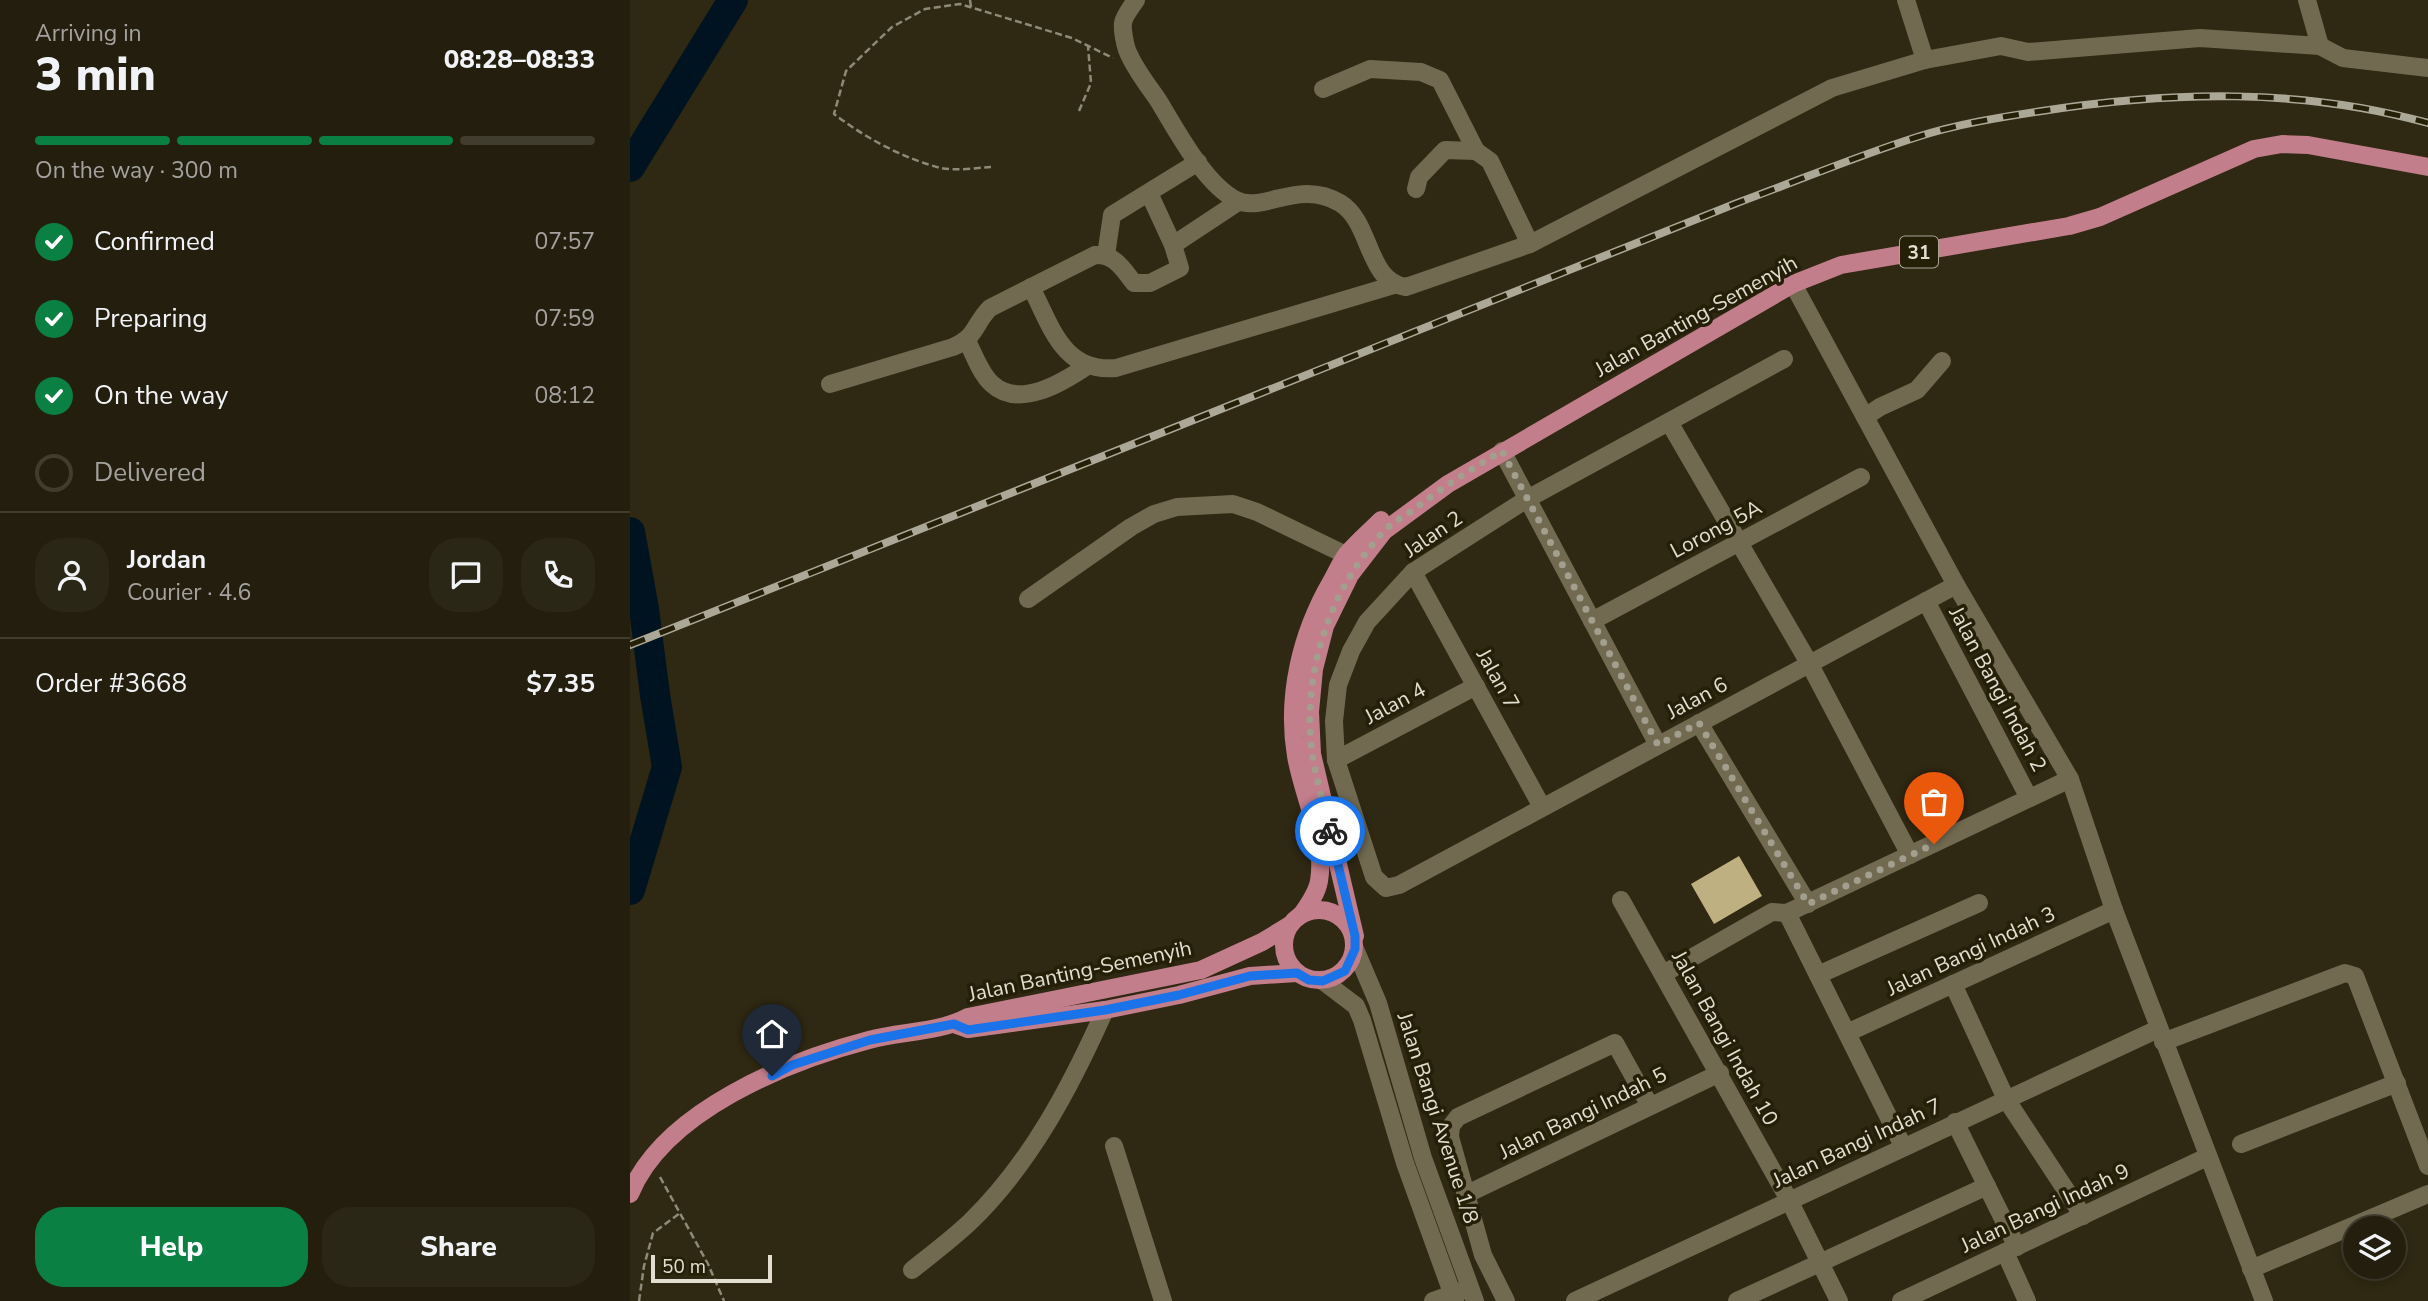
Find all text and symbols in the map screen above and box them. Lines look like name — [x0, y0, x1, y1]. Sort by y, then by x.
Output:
text: Arriving in — [35, 18, 142, 49]
text: 08:28–08:33 — [444, 42, 595, 77]
text: 3 min — [35, 43, 156, 106]
text: On the way · 300 m — [35, 155, 238, 186]
icon: check — [35, 223, 73, 261]
text: Confirmed — [94, 224, 215, 259]
text: 07:57 — [535, 226, 595, 257]
road number: 31 — [1900, 236, 1938, 268]
street label: Jalan Banting-Semenyih — [1589, 249, 1802, 384]
icon: check — [35, 300, 73, 338]
text: Preparing — [94, 301, 207, 336]
text: 07:59 — [535, 303, 595, 334]
icon: check — [35, 377, 73, 415]
text: On the way — [94, 378, 228, 413]
text: 08:12 — [535, 380, 595, 411]
text: Delivered — [94, 455, 206, 490]
street label: Lorong 5A — [1665, 493, 1767, 565]
street label: Jalan 2 — [1397, 504, 1468, 564]
button: person — [35, 538, 109, 612]
button: chat — [429, 538, 503, 612]
button: phone — [521, 538, 595, 612]
text: Jordan — [127, 542, 206, 577]
text: Courier · 4.6 — [127, 577, 251, 608]
street label: Jalan Bangi Indah 2 — [1942, 601, 2053, 776]
street label: Jalan 7 — [1469, 643, 1526, 714]
text: Order #3668 — [35, 666, 187, 701]
text: $7.35 — [526, 666, 595, 701]
street label: Jalan 6 — [1661, 670, 1732, 726]
street label: Jalan 4 — [1359, 675, 1430, 731]
pin — [1904, 772, 1964, 844]
icon: bag — [1915, 783, 1953, 821]
courier — [1295, 796, 1365, 866]
icon: bike — [1311, 812, 1349, 850]
street label: Jalan Bangi Indah 3 — [1881, 900, 2060, 1003]
street label: Jalan Banting-Semenyih — [965, 934, 1194, 1009]
street label: Jalan Bangi Indah 10 — [1665, 945, 1785, 1130]
pin — [742, 1004, 802, 1076]
street label: Jalan Bangi Avenue 1/8 — [1390, 1008, 1485, 1227]
icon: home — [753, 1015, 791, 1053]
street label: Jalan Bangi Indah 5 — [1494, 1060, 1671, 1166]
street label: Jalan Bangi Indah 7 — [1767, 1092, 1946, 1195]
street label: Jalan Bangi Indah 9 — [1955, 1157, 2134, 1260]
button: Help — [35, 1207, 308, 1287]
button: Share — [322, 1207, 595, 1287]
map controls — [2343, 1216, 2406, 1279]
button: layers — [2343, 1216, 2406, 1279]
scale bar — [651, 1252, 772, 1284]
text: 50 m — [662, 1254, 706, 1280]

